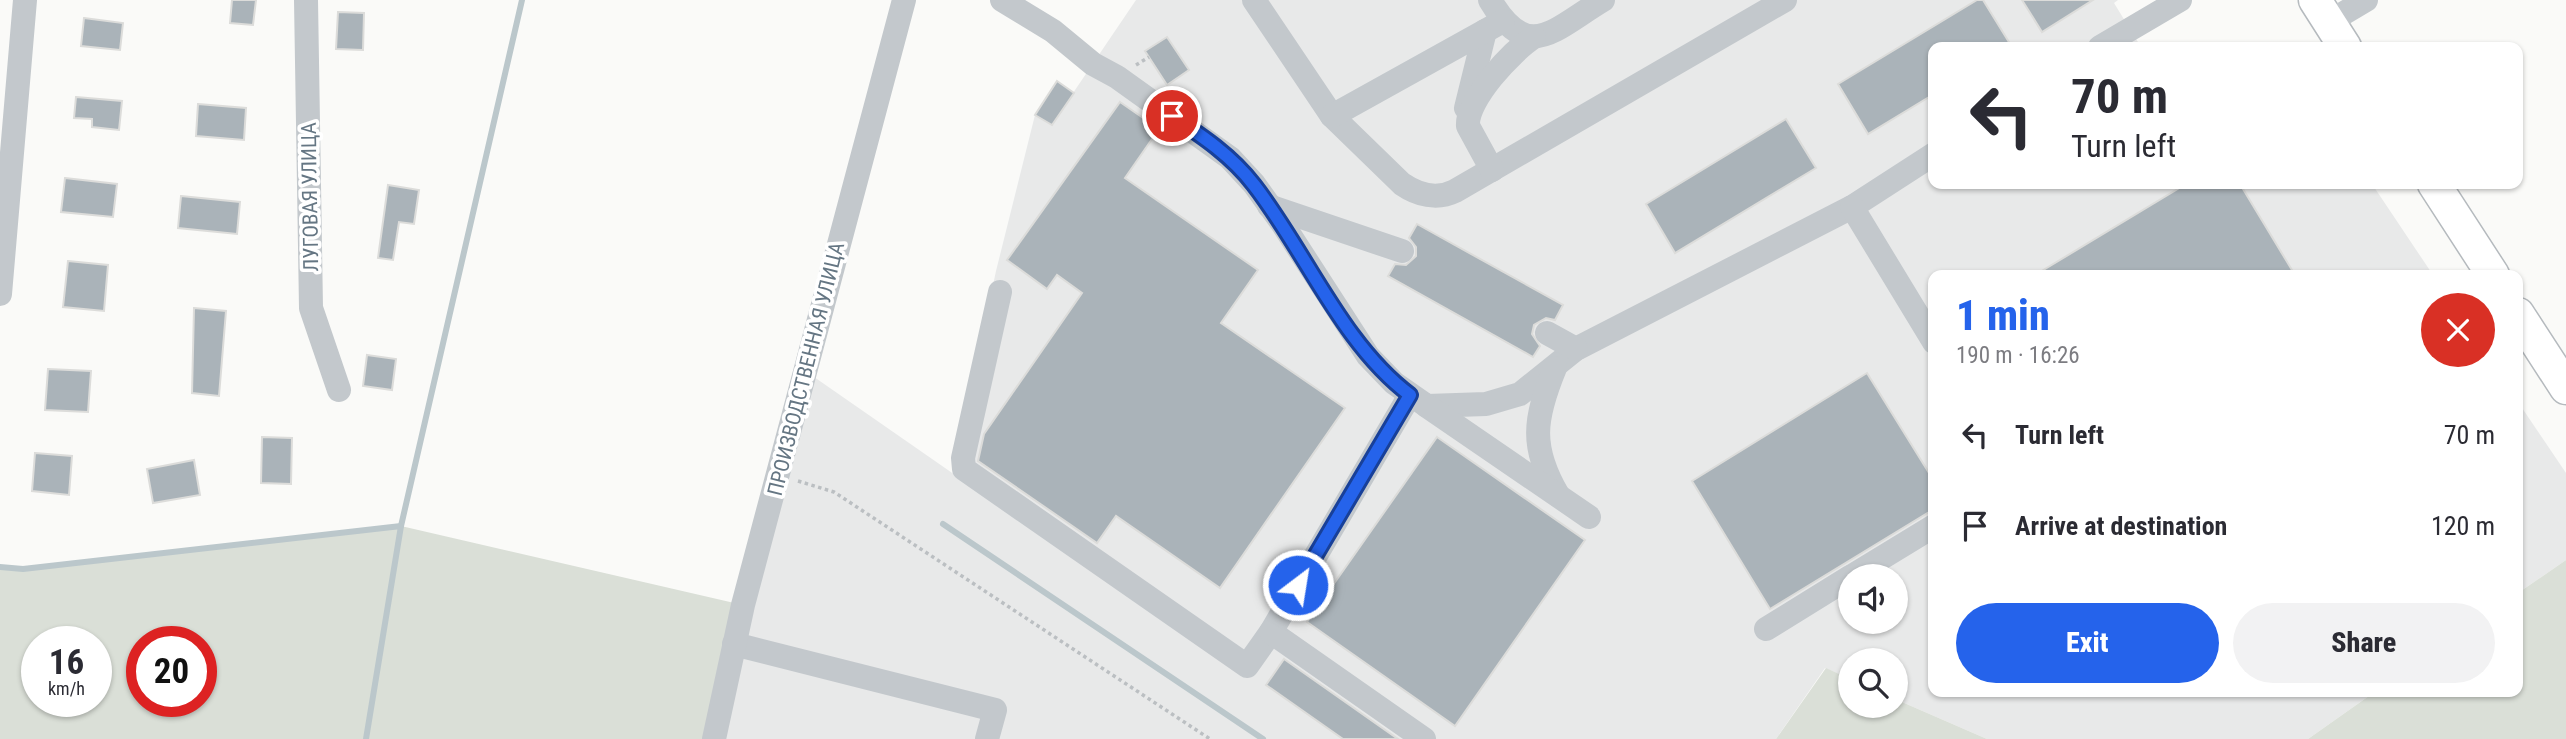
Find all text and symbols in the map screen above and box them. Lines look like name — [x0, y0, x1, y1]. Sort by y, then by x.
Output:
text: 70 m — [2071, 68, 2168, 125]
icon: left — [1956, 70, 2047, 161]
pin — [1142, 86, 1202, 146]
icon: arrive — [1153, 97, 1191, 135]
street label: ЛУГОВАЯ УЛИЦА — [297, 122, 323, 272]
text: Turn left — [2071, 127, 2176, 165]
street label: ПРОИЗВОДСТВЕННАЯ УЛИЦА — [763, 240, 849, 498]
text: 1 min — [1956, 291, 2050, 340]
button: close — [2421, 293, 2495, 367]
text: 190 m · 16:26 — [1956, 342, 2080, 369]
icon: left — [1956, 416, 1994, 454]
text: Turn left — [2015, 420, 2104, 450]
text: 70 m — [2444, 420, 2495, 450]
icon: arrive — [1956, 507, 1994, 545]
text: Arrive at destination — [2015, 511, 2227, 541]
text: 120 m — [2431, 511, 2495, 541]
position arrow — [1261, 548, 1335, 622]
map controls — [1838, 564, 1908, 718]
button: sound — [1838, 564, 1908, 634]
button: Exit — [1956, 603, 2219, 683]
button: Share — [2233, 603, 2495, 683]
speed limit sign: 20 — [126, 626, 217, 717]
text: 16 — [49, 642, 84, 683]
button: search — [1838, 648, 1908, 718]
text: km/h — [48, 678, 85, 699]

